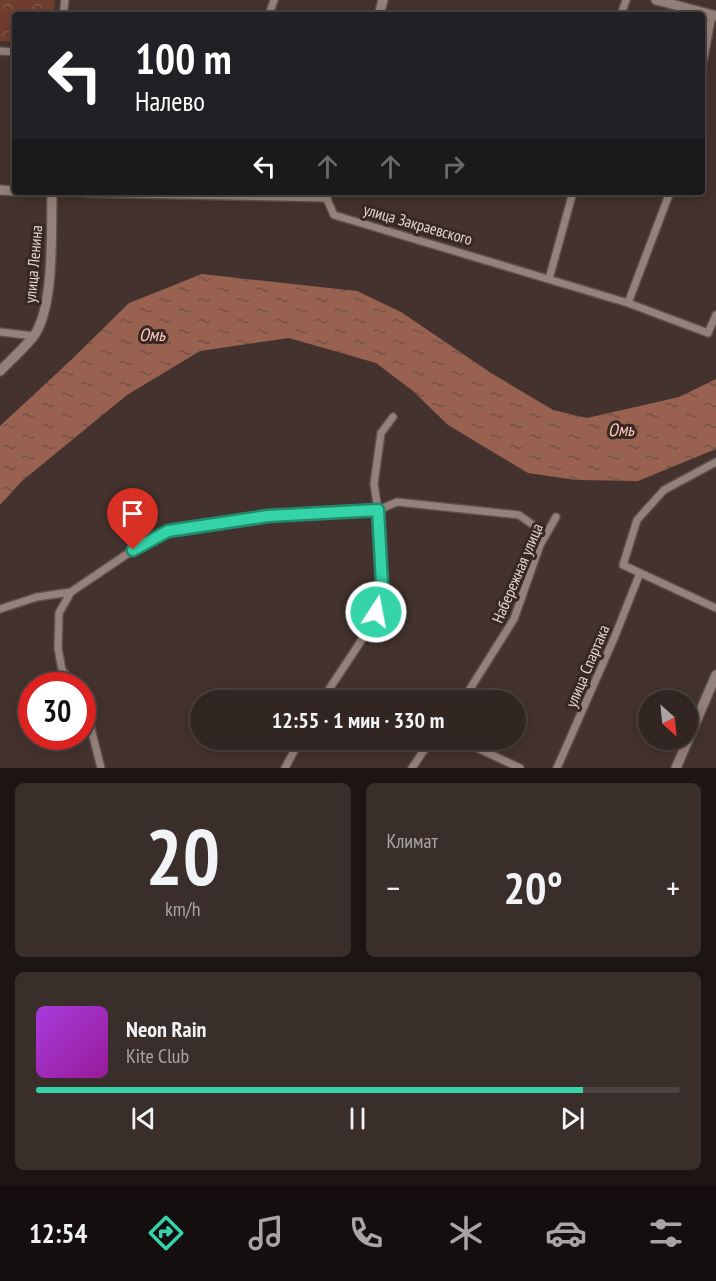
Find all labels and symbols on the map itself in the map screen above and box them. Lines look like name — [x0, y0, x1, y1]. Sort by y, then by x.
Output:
street label: улица Закраевского — [361, 199, 475, 249]
street label: улица Ленина — [20, 224, 46, 304]
water label: Омь — [139, 323, 166, 346]
water label: Омь — [608, 418, 635, 441]
pin — [107, 488, 158, 550]
street label: Набережная улица — [487, 520, 547, 626]
position arrow — [344, 580, 408, 644]
street label: улица Спартака — [561, 622, 613, 710]
speed limit sign: 30 — [18, 672, 96, 750]
north arrow — [638, 690, 698, 750]

